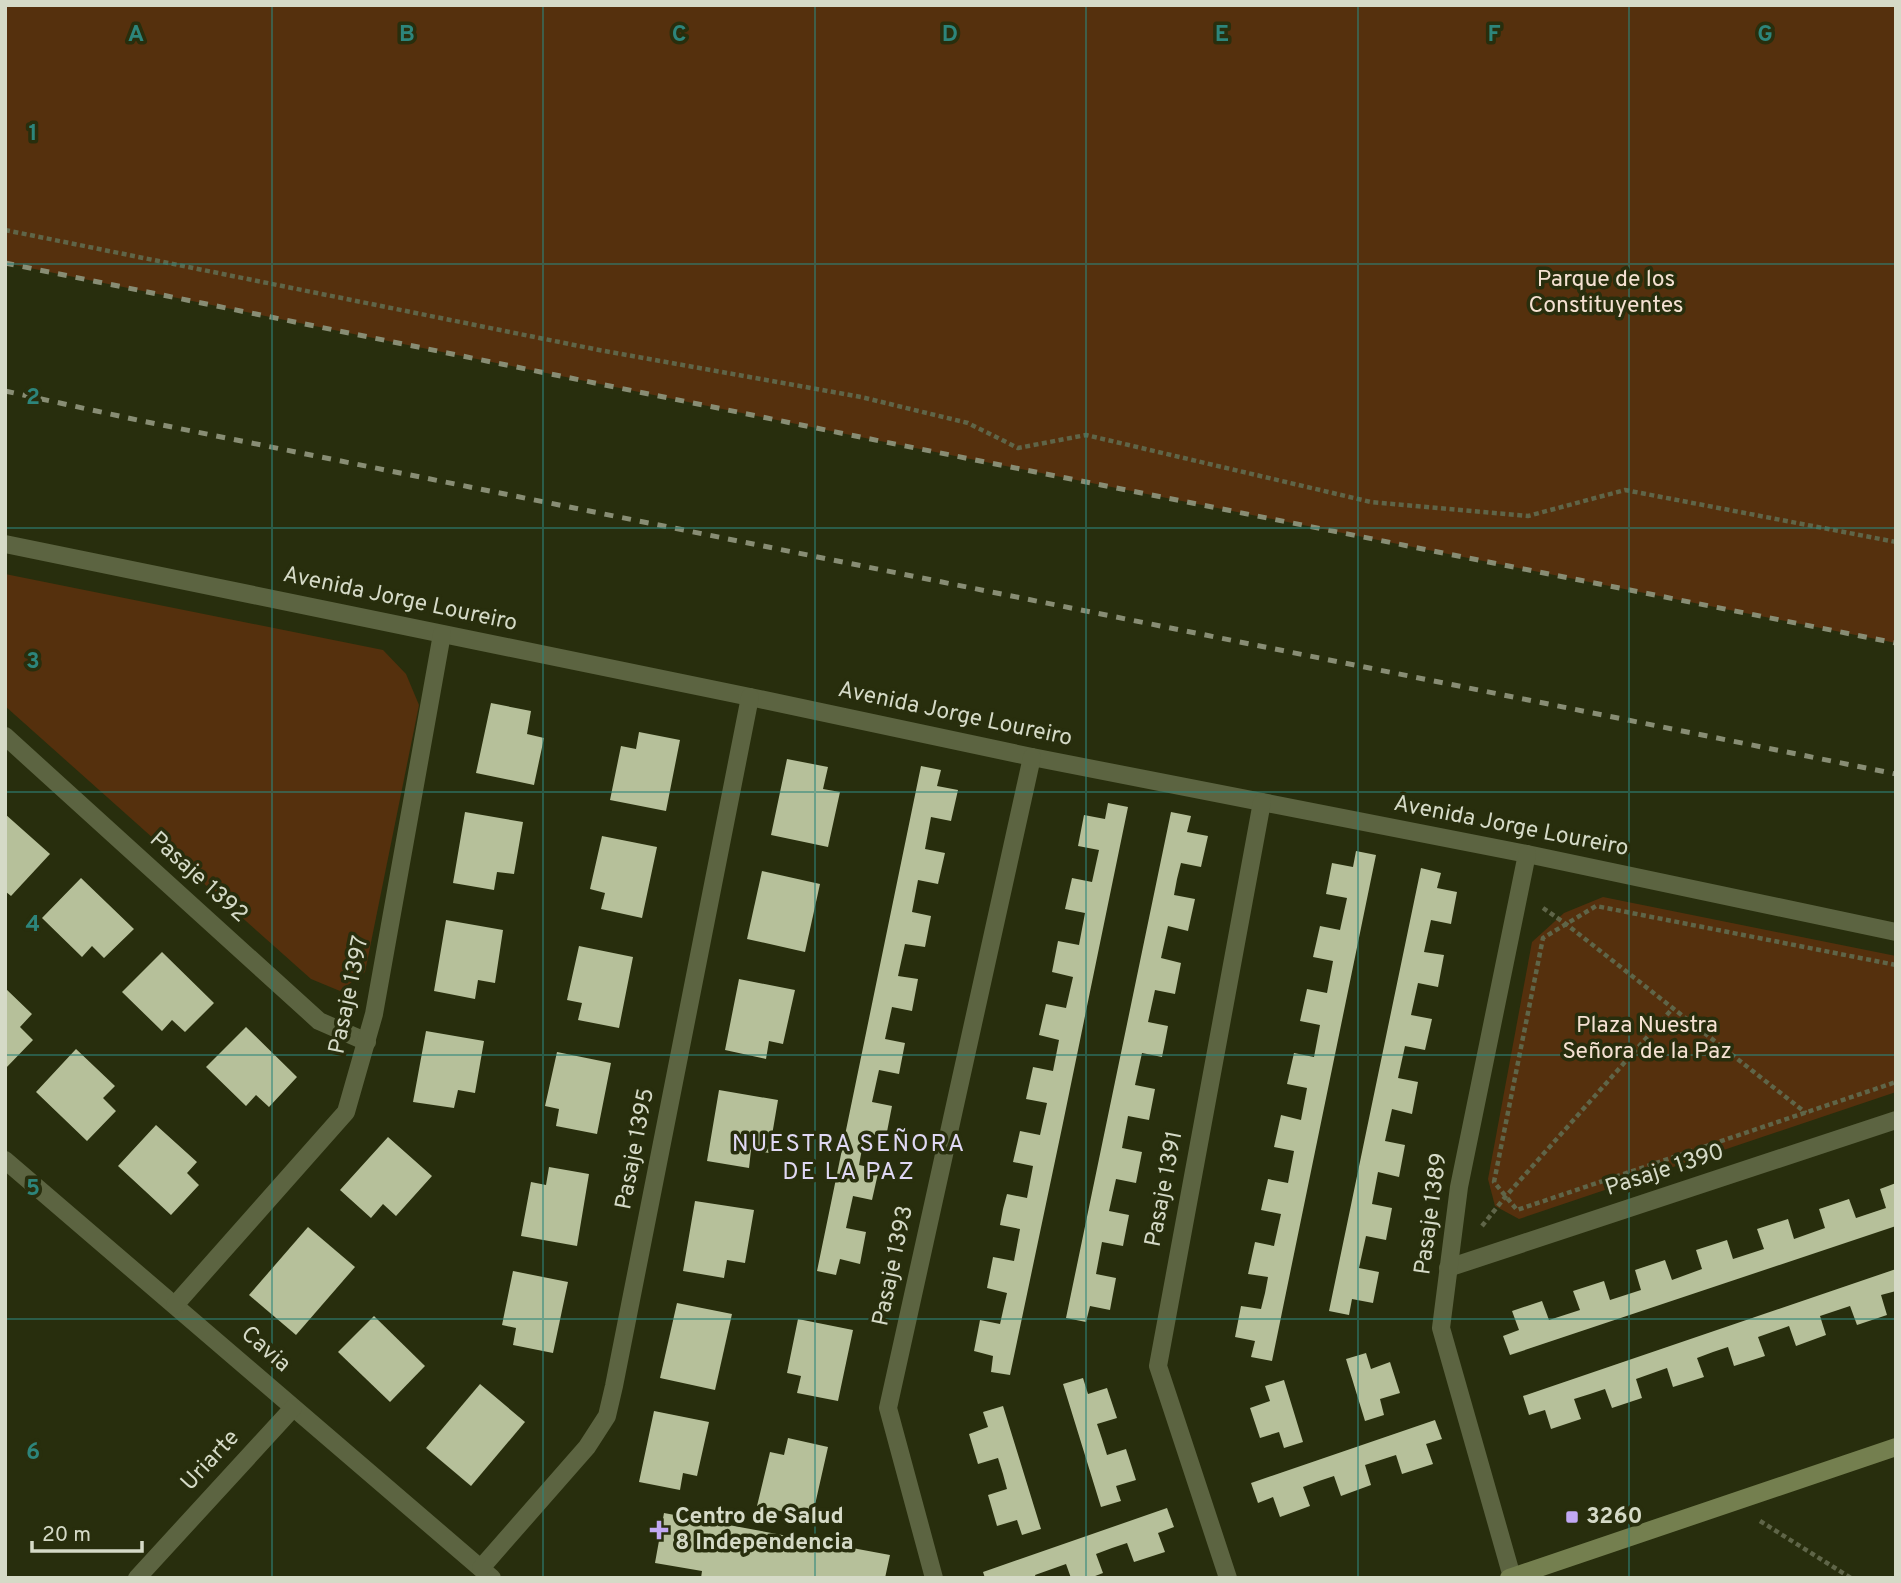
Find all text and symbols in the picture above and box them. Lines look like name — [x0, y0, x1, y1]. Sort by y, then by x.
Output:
text: A — [128, 21, 144, 50]
text: B — [399, 21, 415, 50]
text: C — [672, 21, 686, 50]
text: D — [942, 21, 958, 50]
text: E — [1215, 21, 1229, 50]
text: F — [1487, 21, 1501, 50]
text: G — [1757, 21, 1773, 50]
text: 1 — [28, 120, 38, 149]
park label: Parque de los Constituyentes — [1528, 266, 1684, 321]
text: 2 — [26, 384, 40, 413]
street label: Avenida Jorge Loureiro — [280, 561, 520, 639]
text: 3 — [26, 648, 40, 677]
street label: Avenida Jorge Loureiro — [835, 676, 1075, 754]
street label: Avenida Jorge Loureiro — [1391, 790, 1631, 864]
street label: Pasaje 1392 — [143, 826, 253, 930]
text: 4 — [26, 911, 40, 940]
street label: Pasaje 1397 — [323, 933, 377, 1057]
park label: Plaza Nuestra Señora de la Paz — [1562, 1012, 1732, 1067]
street label: Pasaje 1395 — [610, 1086, 662, 1212]
district label: NUESTRA SEÑORA DE LA PAZ — [732, 1128, 966, 1188]
street label: Pasaje 1391 — [1140, 1129, 1190, 1249]
street label: Pasaje 1390 — [1602, 1138, 1728, 1204]
street label: Pasaje 1389 — [1409, 1151, 1455, 1277]
text: 5 — [26, 1175, 40, 1204]
street label: Pasaje 1393 — [867, 1203, 921, 1329]
street label: Cavia — [234, 1320, 296, 1380]
street label: Uriarte — [175, 1424, 247, 1498]
text: 6 — [26, 1439, 40, 1468]
place label: Centro de Salud 8 Independencia — [675, 1503, 854, 1558]
place label: 3260 — [1586, 1503, 1643, 1532]
marker: 3260 — [1564, 1509, 1580, 1525]
scale bar — [32, 1510, 142, 1554]
marker: Centro de Salud 8 Independencia — [649, 1520, 669, 1540]
text: 20 m — [42, 1522, 91, 1549]

